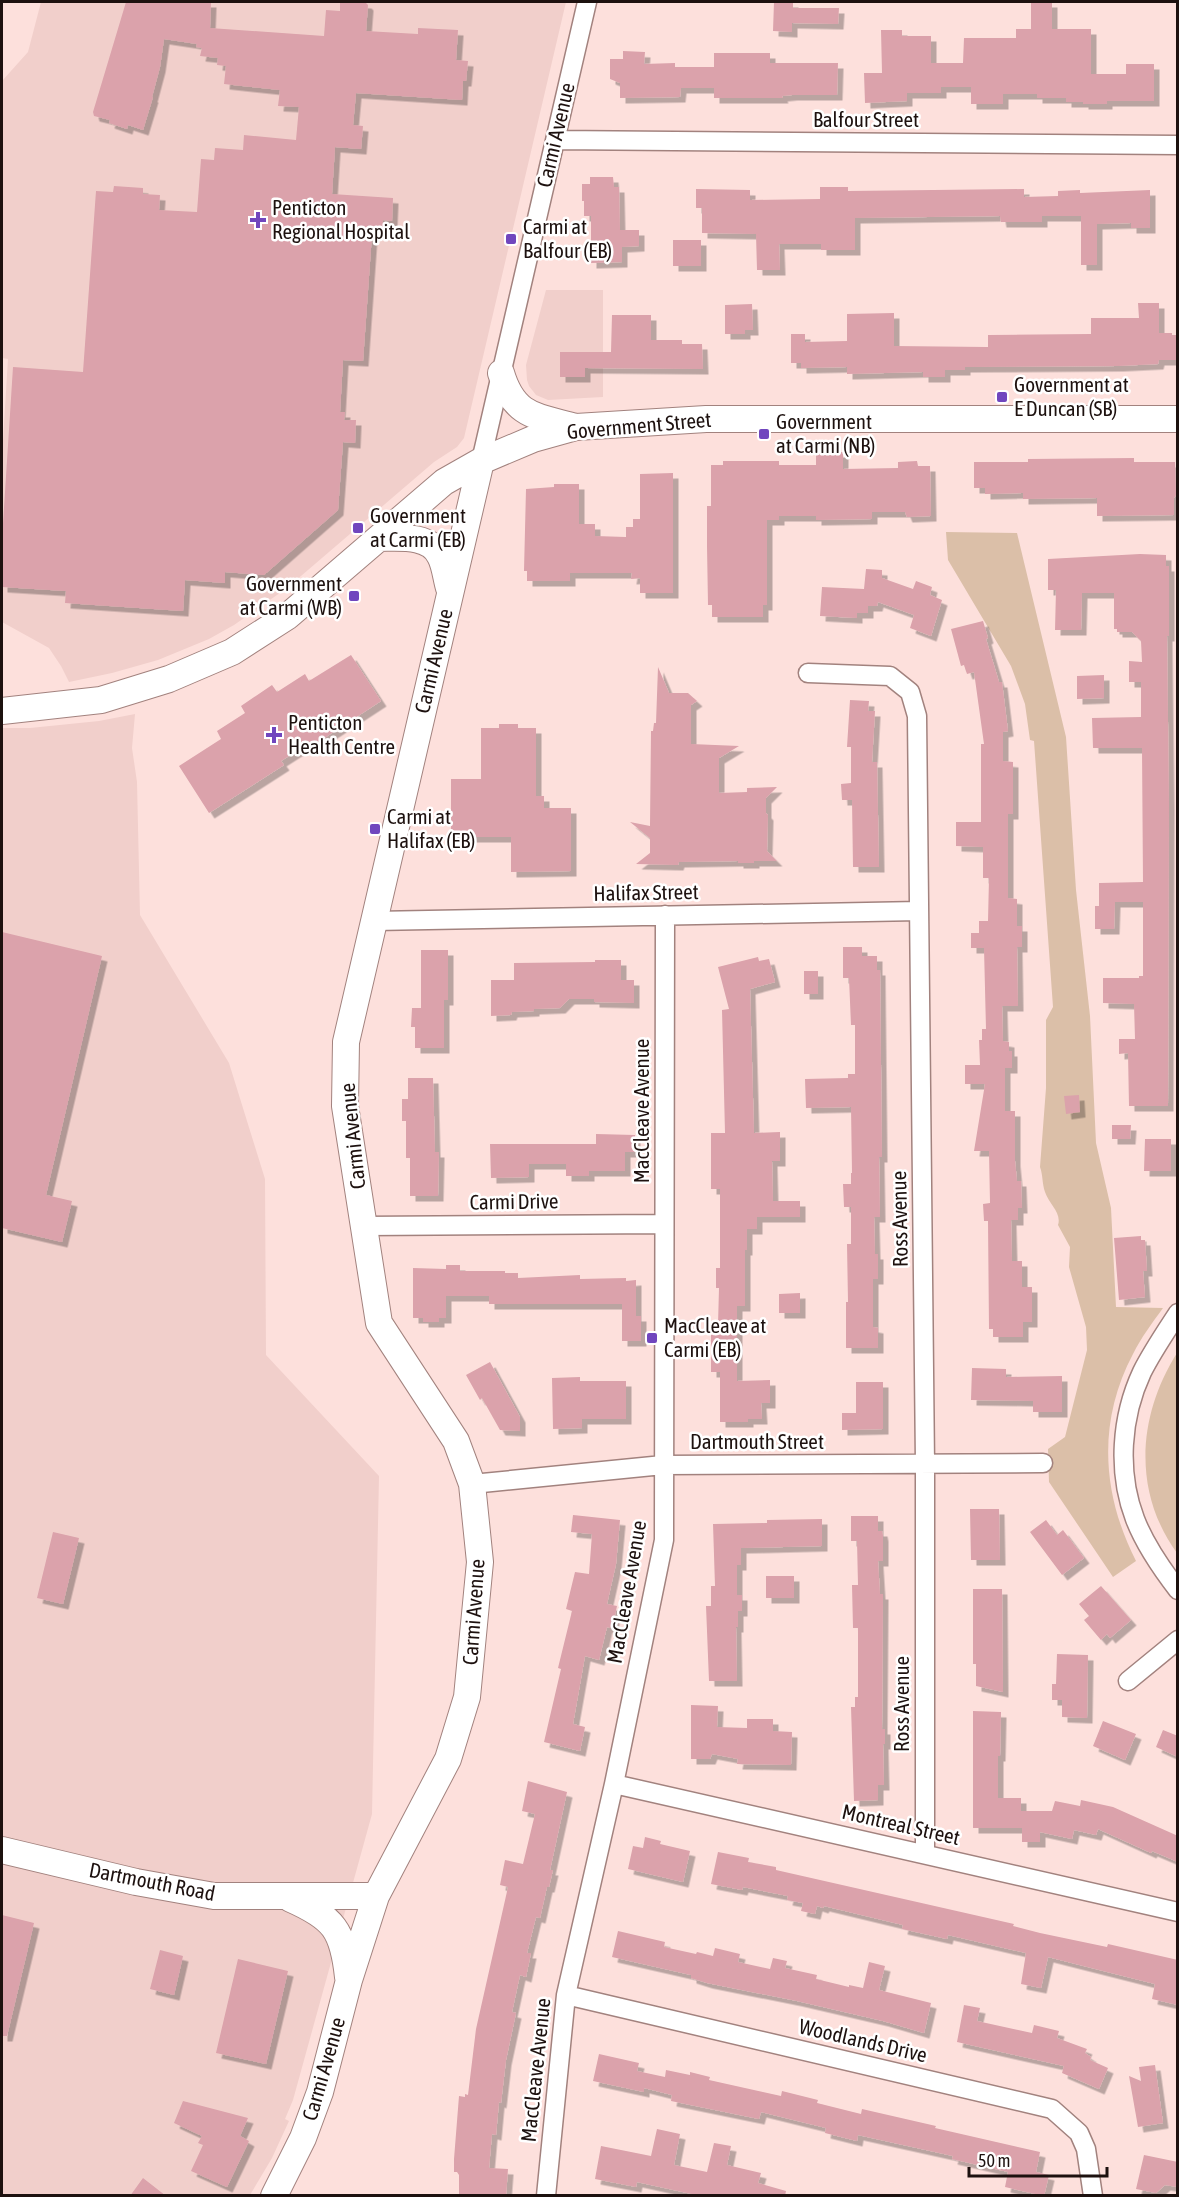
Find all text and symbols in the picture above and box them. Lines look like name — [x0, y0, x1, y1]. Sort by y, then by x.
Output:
street label: Carmi Avenue — [531, 80, 579, 189]
street label: Balfour Street — [813, 107, 919, 131]
place label: Penticton Regional Hospital — [272, 195, 410, 243]
marker: Penticton Regional Hospital — [249, 211, 267, 229]
place label: Carmi at Balfour (EB) — [523, 214, 612, 262]
marker: Carmi at Balfour (EB) — [504, 232, 518, 246]
place label: Government at E Duncan (SB) — [1014, 372, 1129, 420]
marker: Government at E Duncan (SB) — [995, 390, 1009, 404]
street label: Government Street — [566, 407, 712, 443]
place label: Government at Carmi (NB) — [776, 409, 875, 457]
marker: Government at Carmi (NB) — [757, 427, 771, 441]
place label: Government at Carmi (EB) — [370, 503, 466, 551]
marker: Government at Carmi (EB) — [351, 521, 365, 535]
place label: Government at Carmi (WB) — [240, 571, 342, 619]
marker: Government at Carmi (WB) — [347, 589, 361, 603]
street label: Carmi Avenue — [409, 606, 457, 715]
place label: Penticton Health Centre — [288, 710, 395, 758]
marker: Penticton Health Centre — [265, 726, 283, 744]
place label: Carmi at Halifax (EB) — [387, 804, 475, 852]
marker: Carmi at Halifax (EB) — [368, 822, 382, 836]
street label: Halifax Street — [593, 879, 699, 905]
street label: MacCleave Avenue — [629, 1039, 653, 1183]
street label: Carmi Avenue — [335, 1082, 369, 1190]
street label: Ross Avenue — [886, 1171, 912, 1267]
street label: Carmi Drive — [469, 1188, 559, 1214]
place label: MacCleave at Carmi (EB) — [664, 1313, 766, 1361]
marker: MacCleave at Carmi (EB) — [645, 1331, 659, 1345]
street label: Dartmouth Street — [690, 1429, 824, 1453]
street label: MacCleave Avenue — [602, 1518, 650, 1665]
street label: Carmi Avenue — [457, 1558, 489, 1666]
street label: Ross Avenue — [889, 1656, 913, 1752]
street label: Montreal Street — [840, 1799, 962, 1849]
street label: Dartmouth Road — [87, 1857, 217, 1905]
street label: MacCleave Avenue — [516, 1997, 555, 2143]
street label: Carmi Avenue — [297, 2014, 349, 2123]
street label: Woodlands Drive — [797, 2014, 930, 2066]
scale bar — [969, 2140, 1107, 2178]
text: 50 m — [978, 2150, 1010, 2171]

